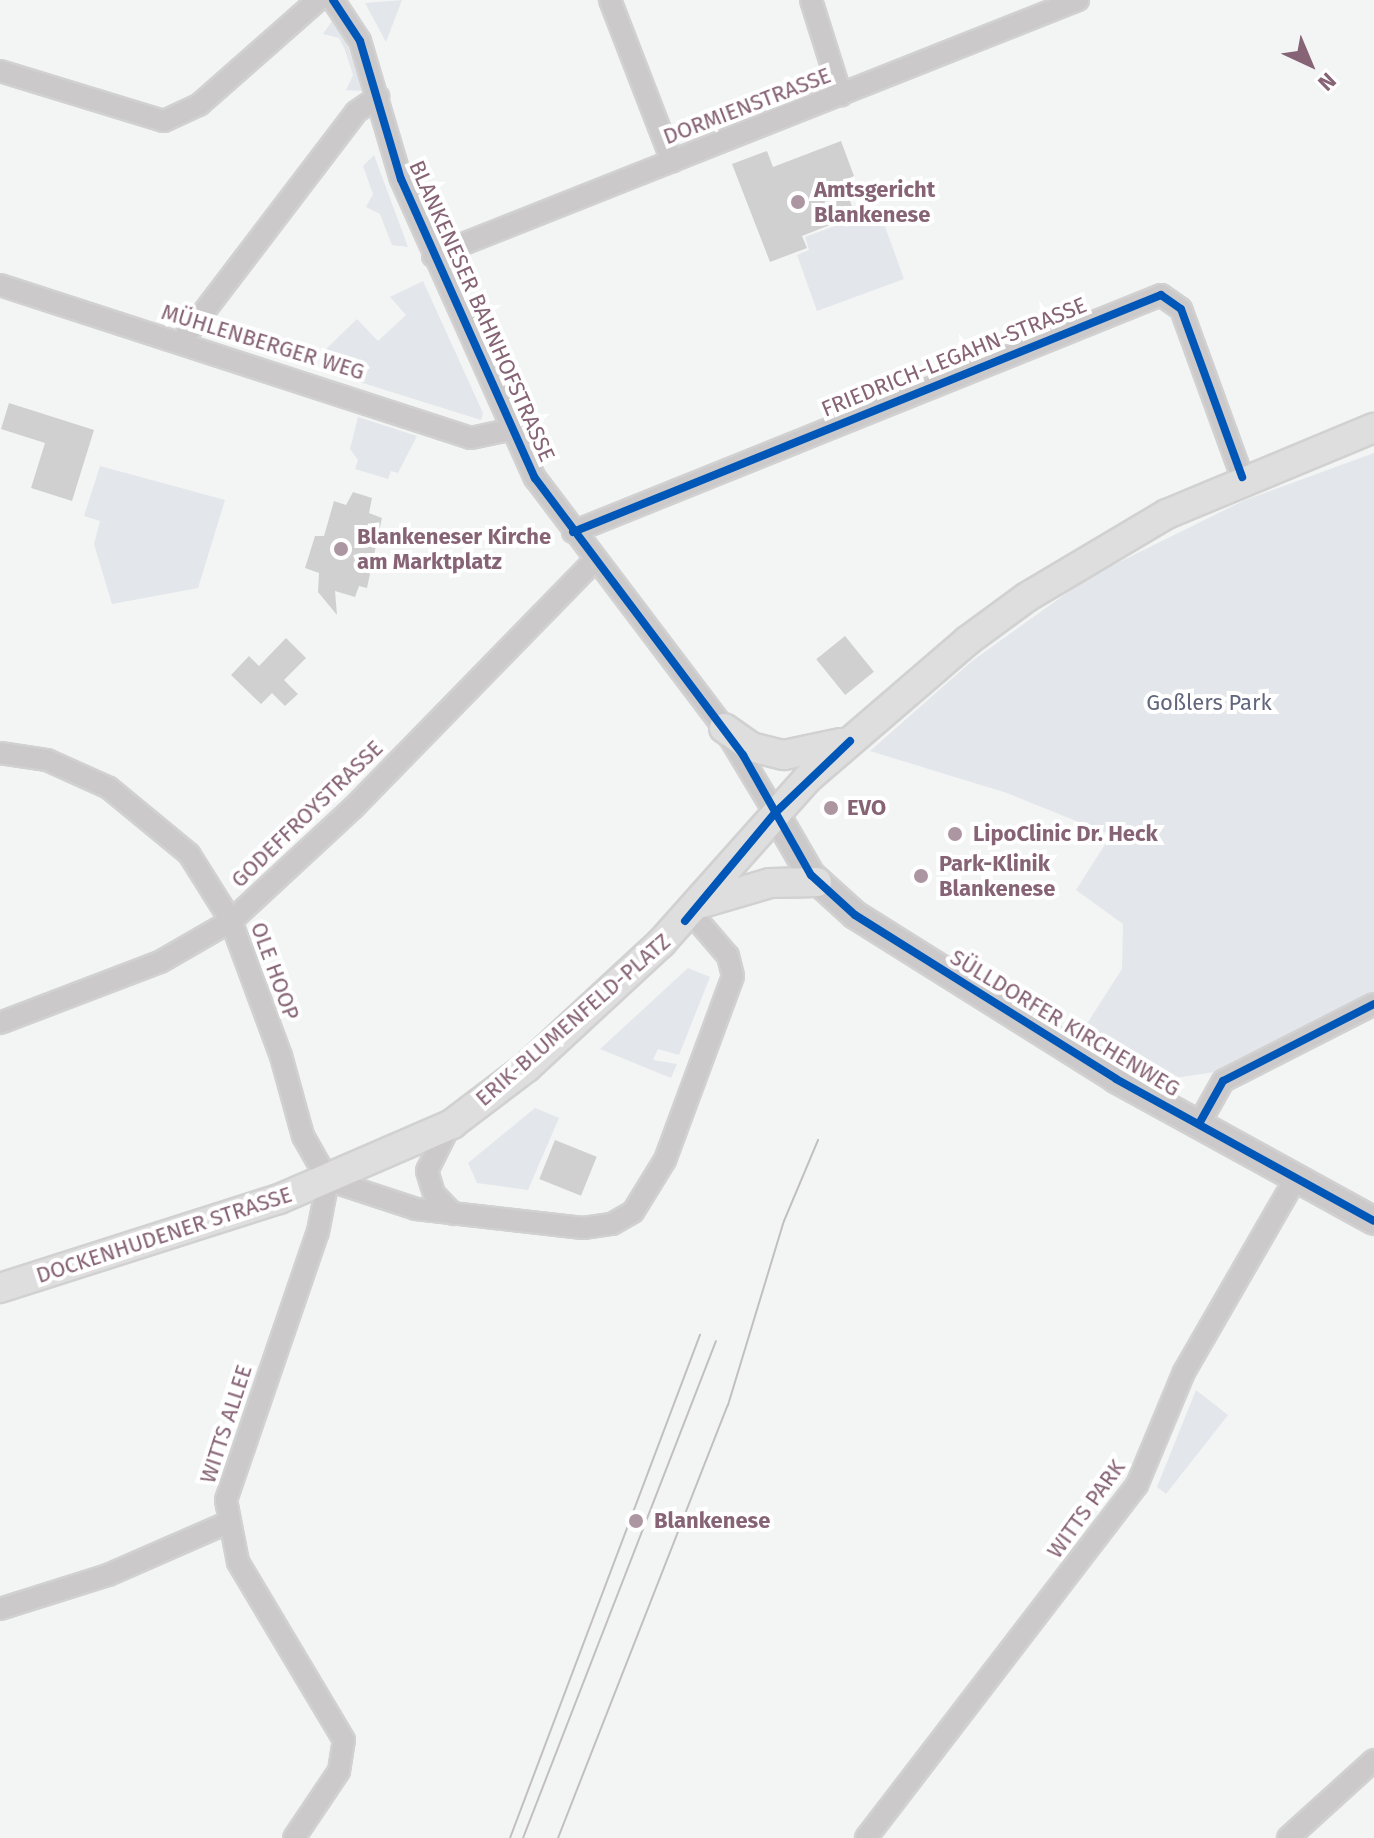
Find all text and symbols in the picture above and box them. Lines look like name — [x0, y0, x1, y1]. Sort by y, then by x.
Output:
north arrow — [1270, 24, 1350, 104]
street label: DORMIENSTRASSE — [659, 62, 835, 150]
text: N — [1312, 67, 1342, 96]
street label: BLANKENESER BAHNHOFSTRASSE — [403, 156, 561, 466]
place label: Amtsgericht Blankenese — [814, 176, 935, 228]
marker: Amtsgericht Blankenese — [789, 193, 807, 211]
street label: FRIEDRICH-LEGAHN-STRASSE — [818, 292, 1090, 422]
street label: MÜHLENBERGER WEG — [158, 299, 368, 385]
place label: Blankeneser Kirche am Marktplatz — [357, 523, 551, 574]
marker: Blankeneser Kirche am Marktplatz — [332, 540, 350, 558]
park label: Goßlers Park — [1146, 690, 1272, 716]
street label: GODEFFROYSTRASSE — [226, 735, 388, 893]
place label: EVO — [847, 795, 886, 821]
marker: EVO — [822, 799, 840, 817]
place label: LipoClinic Dr. Heck — [973, 821, 1158, 847]
marker: LipoClinic Dr. Heck — [944, 823, 966, 845]
place label: Park-Klinik Blankenese — [939, 850, 1055, 902]
marker: Park-Klinik Blankenese — [910, 865, 932, 887]
street label: OLE HOOP — [245, 919, 305, 1023]
street label: ERIK-BLUMENFELD-PLATZ — [470, 928, 676, 1112]
street label: SÜLLDORFER KIRCHENWEG — [945, 944, 1185, 1102]
street label: DOCKENHUDENER STRASSE — [33, 1181, 295, 1289]
street label: WITTS ALLEE — [194, 1362, 258, 1486]
street label: WITTS PARK — [1041, 1455, 1131, 1563]
place label: Blankenese — [654, 1508, 770, 1534]
marker: Blankenese — [625, 1510, 647, 1532]

